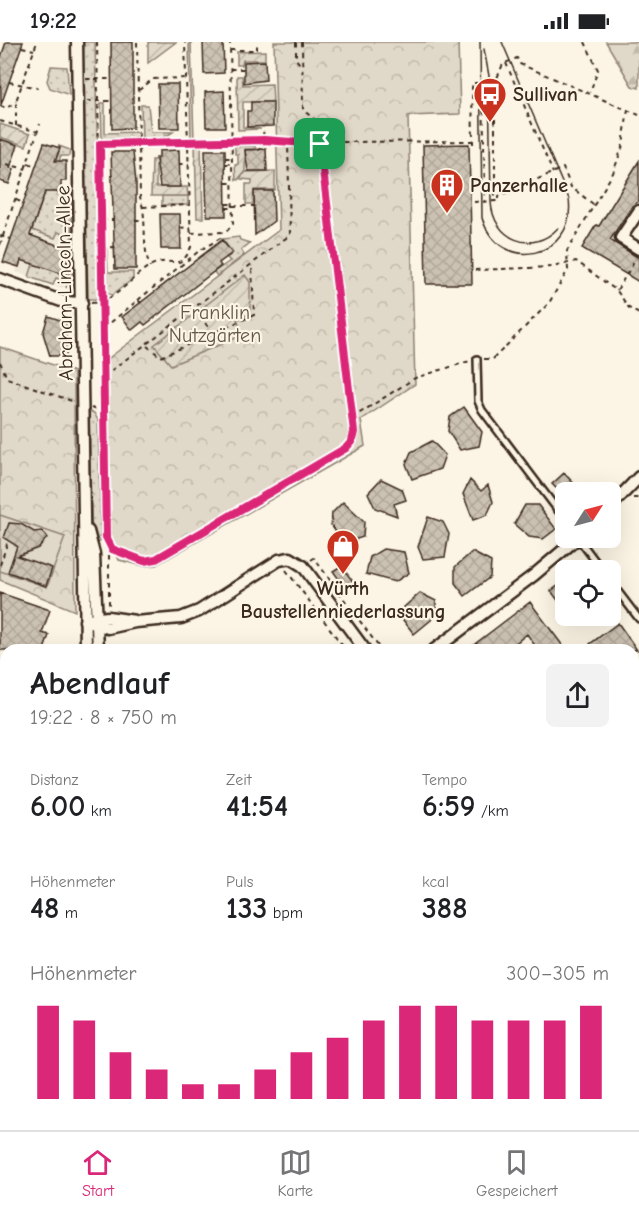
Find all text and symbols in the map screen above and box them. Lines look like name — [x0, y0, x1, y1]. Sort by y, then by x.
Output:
text: 19:22 — [30, 8, 77, 34]
bus stop icon: Sullivan — [472, 76, 508, 123]
place label: Sullivan — [513, 83, 578, 106]
pin — [294, 118, 345, 169]
icon: arrive — [303, 127, 336, 160]
building icon: Panzerhalle — [429, 167, 465, 214]
place label: Panzerhalle — [470, 174, 568, 197]
street label: Abraham-Lincoln-Allee — [51, 185, 78, 381]
park label: Franklin Nutzgärten — [169, 301, 261, 347]
north arrow — [555, 482, 621, 548]
map controls — [555, 482, 621, 626]
shop icon: Würth Baustellenniederlassung — [325, 528, 361, 575]
button: locate — [555, 560, 621, 626]
place label: Würth Baustellenniederlassung — [240, 577, 446, 623]
text: Abendlauf — [30, 664, 169, 702]
button: share — [546, 664, 609, 727]
text: 19:22 · 8 × 750 m — [30, 706, 177, 729]
text: Distanz — [30, 771, 79, 789]
text: Zeit — [226, 771, 252, 789]
text: Tempo — [422, 771, 467, 789]
text: 6.00 — [30, 789, 85, 824]
text: 41:54 — [226, 789, 288, 824]
text: 6:59 — [422, 789, 476, 824]
text: km — [85, 802, 112, 820]
text: /km — [476, 802, 509, 820]
text: Höhenmeter — [30, 873, 115, 891]
text: Puls — [226, 873, 253, 891]
text: kcal — [422, 873, 449, 891]
text: 48 — [30, 891, 59, 926]
text: 133 — [226, 891, 267, 926]
text: 388 — [422, 891, 468, 926]
text: m — [59, 904, 78, 922]
text: bpm — [267, 904, 303, 922]
text: Höhenmeter — [30, 962, 137, 985]
text: 300–305 m — [506, 962, 609, 985]
tab: Start — [81, 1146, 114, 1200]
tab: Karte — [277, 1146, 313, 1200]
tab: Gespeichert — [476, 1146, 558, 1200]

